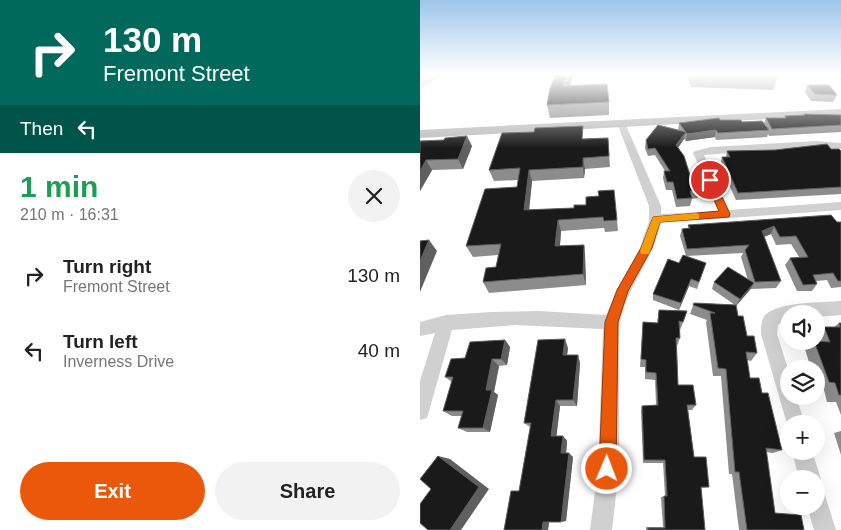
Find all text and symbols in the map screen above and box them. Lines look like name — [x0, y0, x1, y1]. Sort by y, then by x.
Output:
icon: right — [20, 20, 85, 85]
text: 130 m — [103, 20, 202, 59]
text: Fremont Street — [103, 61, 250, 86]
icon: left — [73, 115, 101, 143]
text: Then — [20, 118, 63, 139]
pin — [689, 159, 731, 201]
icon: arrive — [696, 166, 724, 194]
text: 1 min — [20, 170, 98, 203]
button: close — [348, 170, 400, 222]
text: 210 m · 16:31 — [20, 206, 119, 223]
text: Turn right — [63, 256, 151, 277]
icon: right — [20, 262, 48, 290]
text: 130 m — [347, 265, 400, 286]
text: Fremont Street — [63, 278, 170, 295]
map controls — [780, 305, 825, 515]
button: sound — [780, 305, 825, 350]
text: Turn left — [63, 331, 138, 352]
icon: left — [20, 337, 48, 365]
text: 40 m — [358, 340, 400, 361]
text: Inverness Drive — [63, 353, 174, 370]
button: layers — [780, 360, 825, 405]
button: + — [780, 415, 825, 460]
position arrow — [580, 442, 632, 494]
button: Exit — [20, 462, 205, 520]
button: Share — [215, 462, 400, 520]
button: − — [780, 470, 825, 515]

